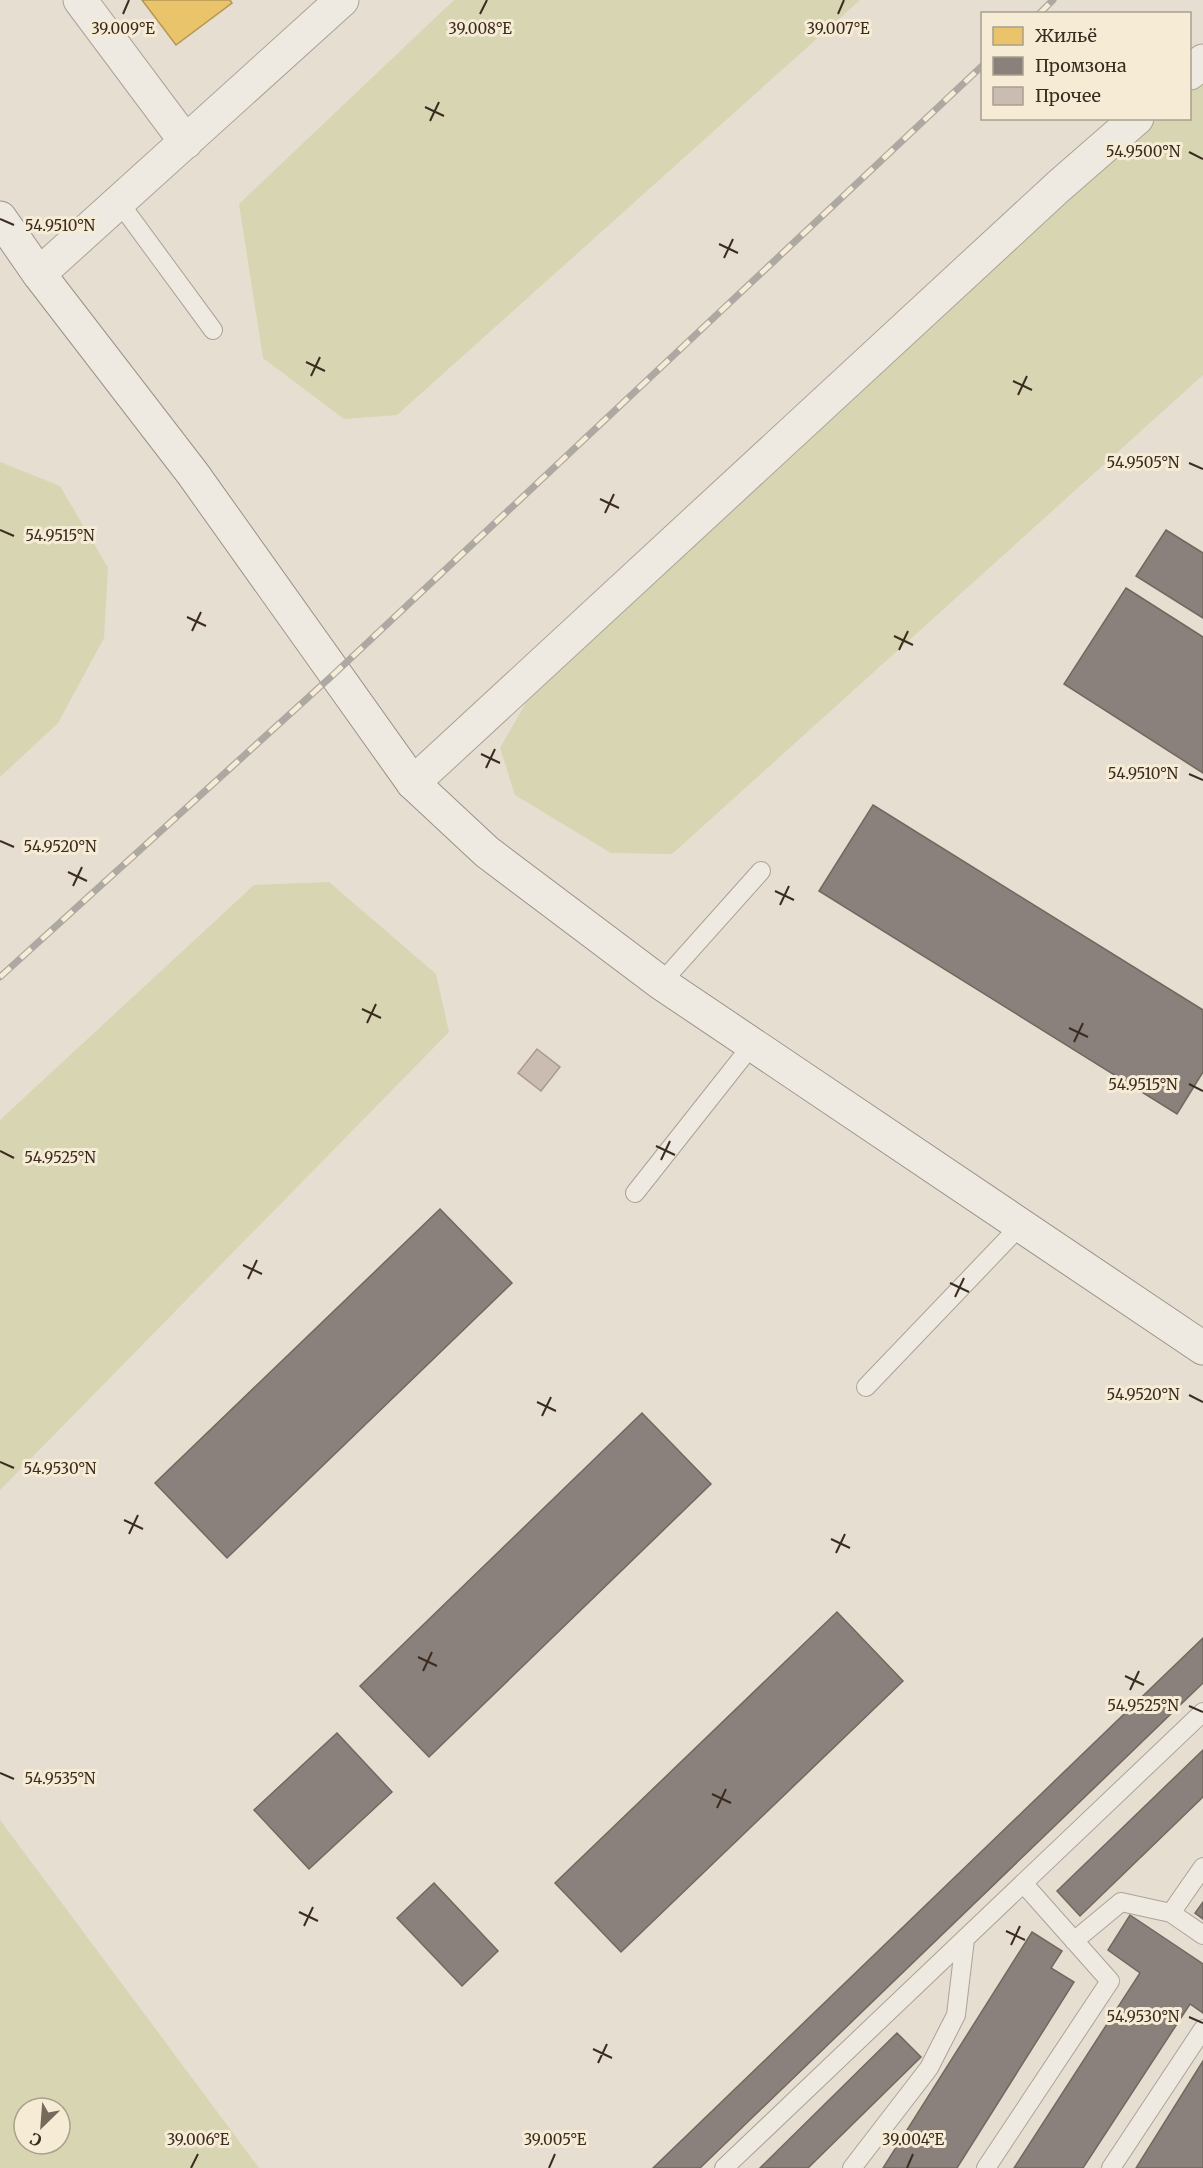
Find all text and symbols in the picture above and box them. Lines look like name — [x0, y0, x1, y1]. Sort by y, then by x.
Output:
legend — [981, 12, 1191, 120]
text: 39.009°E — [91, 19, 155, 38]
text: 39.008°E — [448, 19, 512, 38]
text: 39.007°E — [807, 19, 870, 38]
text: Жильё — [1035, 24, 1097, 47]
text: Промзона — [1035, 54, 1127, 77]
text: Прочее — [1035, 84, 1101, 107]
text: 54.9500°N — [1106, 142, 1181, 161]
text: 54.9510°N — [25, 216, 96, 235]
text: 54.9505°N — [1107, 453, 1180, 472]
text: 54.9515°N — [25, 526, 95, 545]
text: 54.9510°N — [1108, 764, 1179, 783]
text: 54.9520°N — [23, 837, 97, 856]
text: 54.9515°N — [1108, 1075, 1178, 1094]
text: 54.9525°N — [24, 1148, 96, 1167]
text: 54.9520°N — [1106, 1385, 1180, 1404]
text: 54.9530°N — [24, 1459, 97, 1478]
text: 54.9525°N — [1107, 1696, 1179, 1715]
text: 54.9535°N — [25, 1769, 96, 1788]
text: 54.9530°N — [1107, 2007, 1180, 2026]
north arrow — [12, 2096, 72, 2156]
text: С — [27, 2128, 45, 2151]
text: 39.006°E — [167, 2130, 230, 2149]
text: 39.005°E — [524, 2130, 587, 2149]
text: 39.004°E — [882, 2130, 944, 2149]

